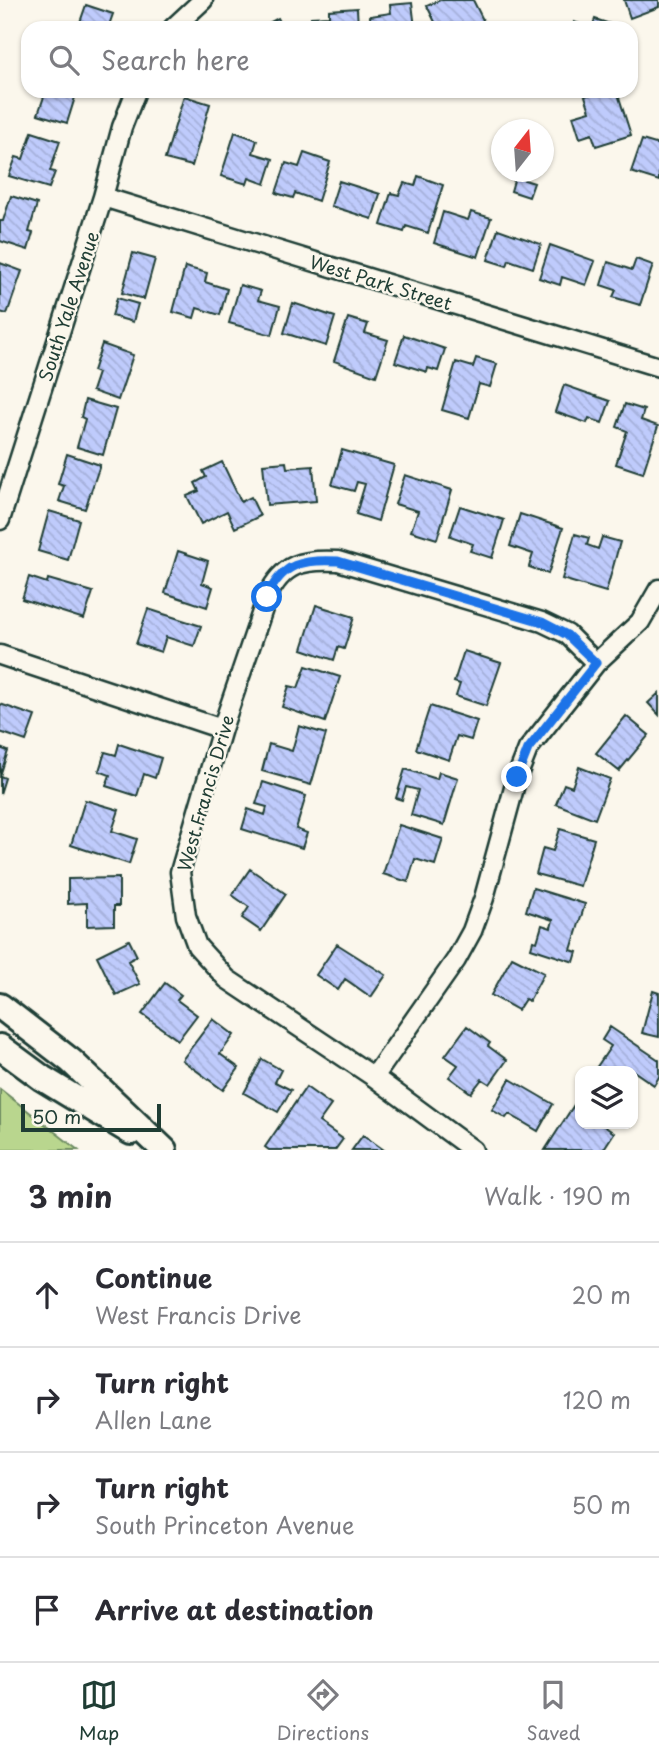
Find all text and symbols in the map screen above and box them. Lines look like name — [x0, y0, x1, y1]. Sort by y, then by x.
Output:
search box — [21, 21, 638, 98]
text: Search here — [101, 40, 250, 79]
icon: search — [45, 41, 83, 79]
north arrow — [491, 119, 554, 182]
street label: South Yale Avenue — [31, 227, 105, 385]
street label: West Park Street — [307, 248, 455, 316]
route start — [251, 581, 282, 612]
street label: West Francis Drive — [170, 712, 240, 874]
route end — [501, 761, 532, 792]
map controls — [575, 1066, 638, 1129]
button: layers — [575, 1066, 638, 1129]
scale bar — [21, 1101, 161, 1133]
text: 50 m — [32, 1102, 81, 1130]
text: 3 min — [28, 1173, 113, 1218]
text: Walk · 190 m — [484, 1178, 631, 1213]
text: Continue — [95, 1258, 212, 1297]
icon: ahead — [28, 1276, 66, 1314]
text: 20 m — [572, 1277, 631, 1312]
text: West Francis Drive — [95, 1297, 302, 1332]
text: Turn right — [95, 1363, 229, 1402]
icon: right — [28, 1381, 66, 1419]
text: 120 m — [563, 1382, 631, 1417]
text: Allen Lane — [95, 1402, 212, 1437]
text: Turn right — [95, 1468, 229, 1507]
icon: right — [28, 1486, 66, 1524]
text: 50 m — [571, 1487, 631, 1522]
text: South Princeton Avenue — [95, 1507, 355, 1542]
text: Arrive at destination — [95, 1590, 374, 1629]
icon: arrive — [28, 1591, 66, 1629]
tab: Map — [79, 1676, 119, 1746]
tab: Directions — [277, 1676, 369, 1746]
tab: Saved — [526, 1676, 580, 1746]

